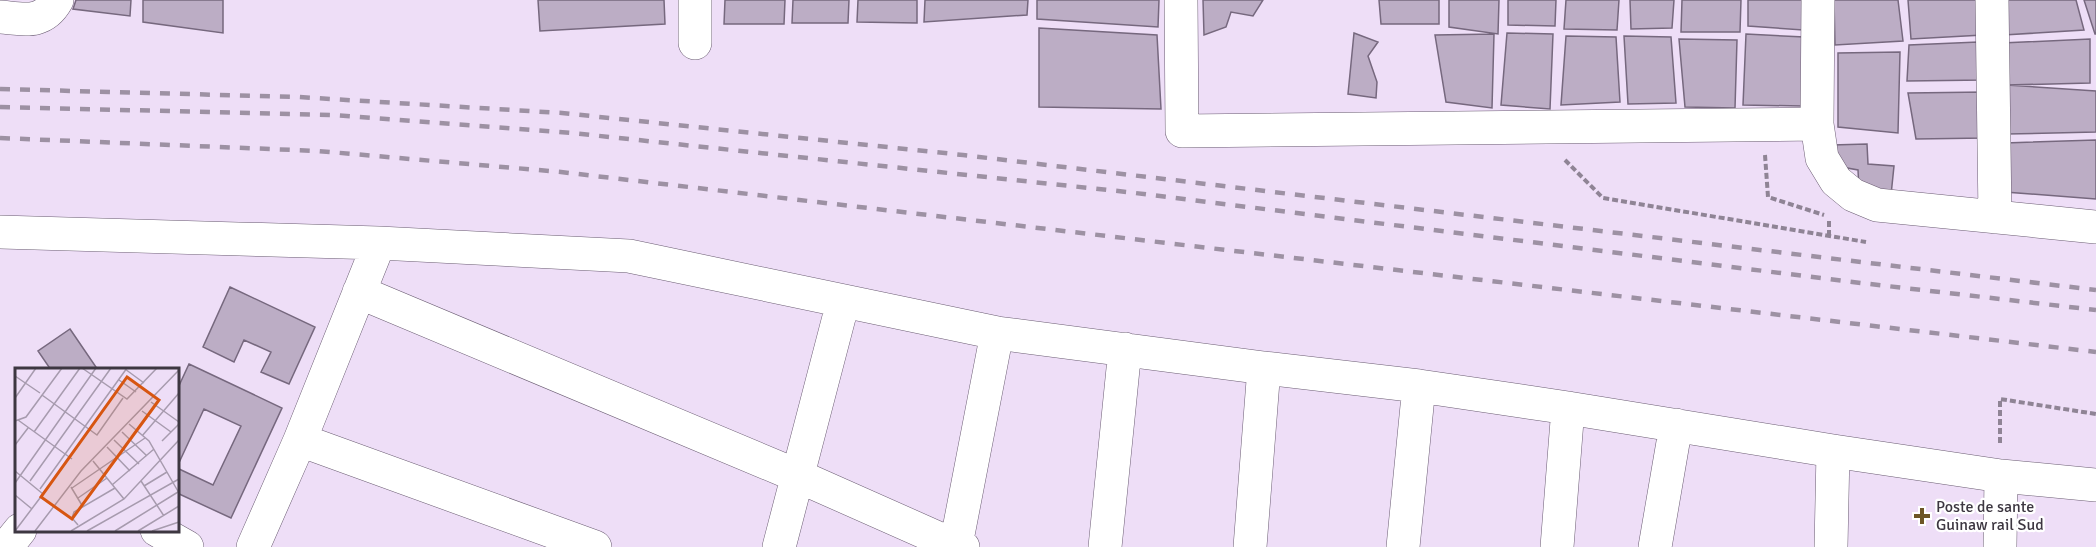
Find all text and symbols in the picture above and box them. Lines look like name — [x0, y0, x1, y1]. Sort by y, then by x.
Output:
inset map — [15, 368, 178, 532]
place label: Poste de sante Guinaw rail Sud — [1936, 497, 2044, 535]
marker: Poste de sante Guinaw rail Sud — [1913, 507, 1931, 525]

